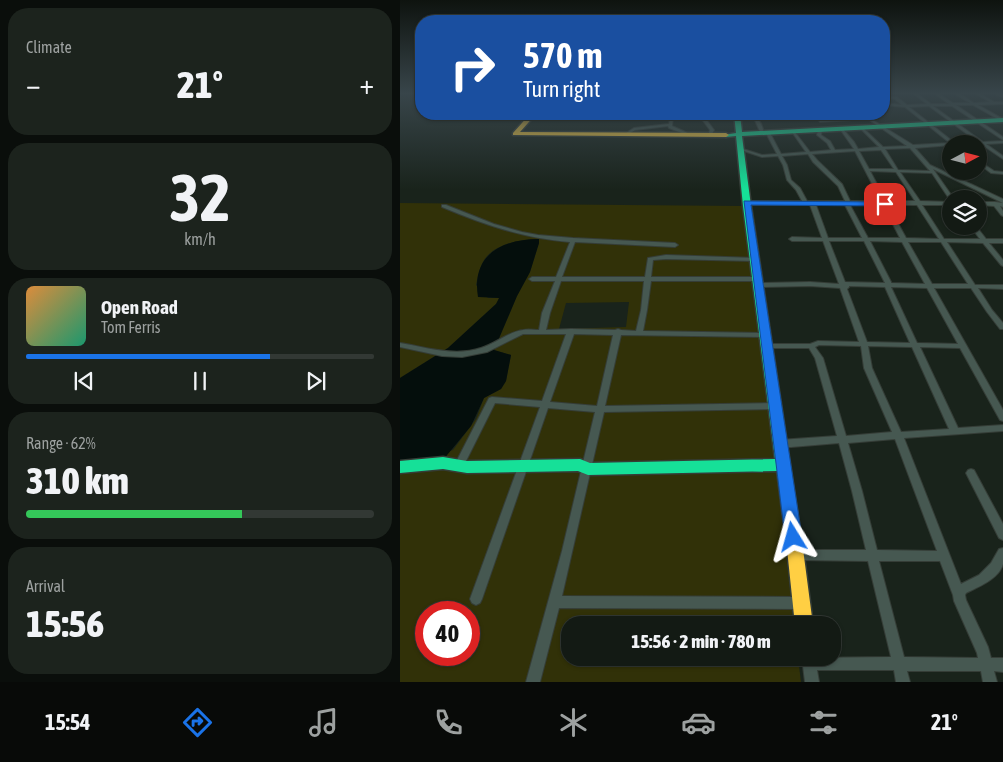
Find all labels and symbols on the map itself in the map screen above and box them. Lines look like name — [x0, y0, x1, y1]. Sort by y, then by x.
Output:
north arrow — [942, 135, 988, 180]
pin — [864, 183, 906, 225]
position arrow — [766, 510, 818, 562]
speed limit sign: 40 — [415, 601, 480, 666]

